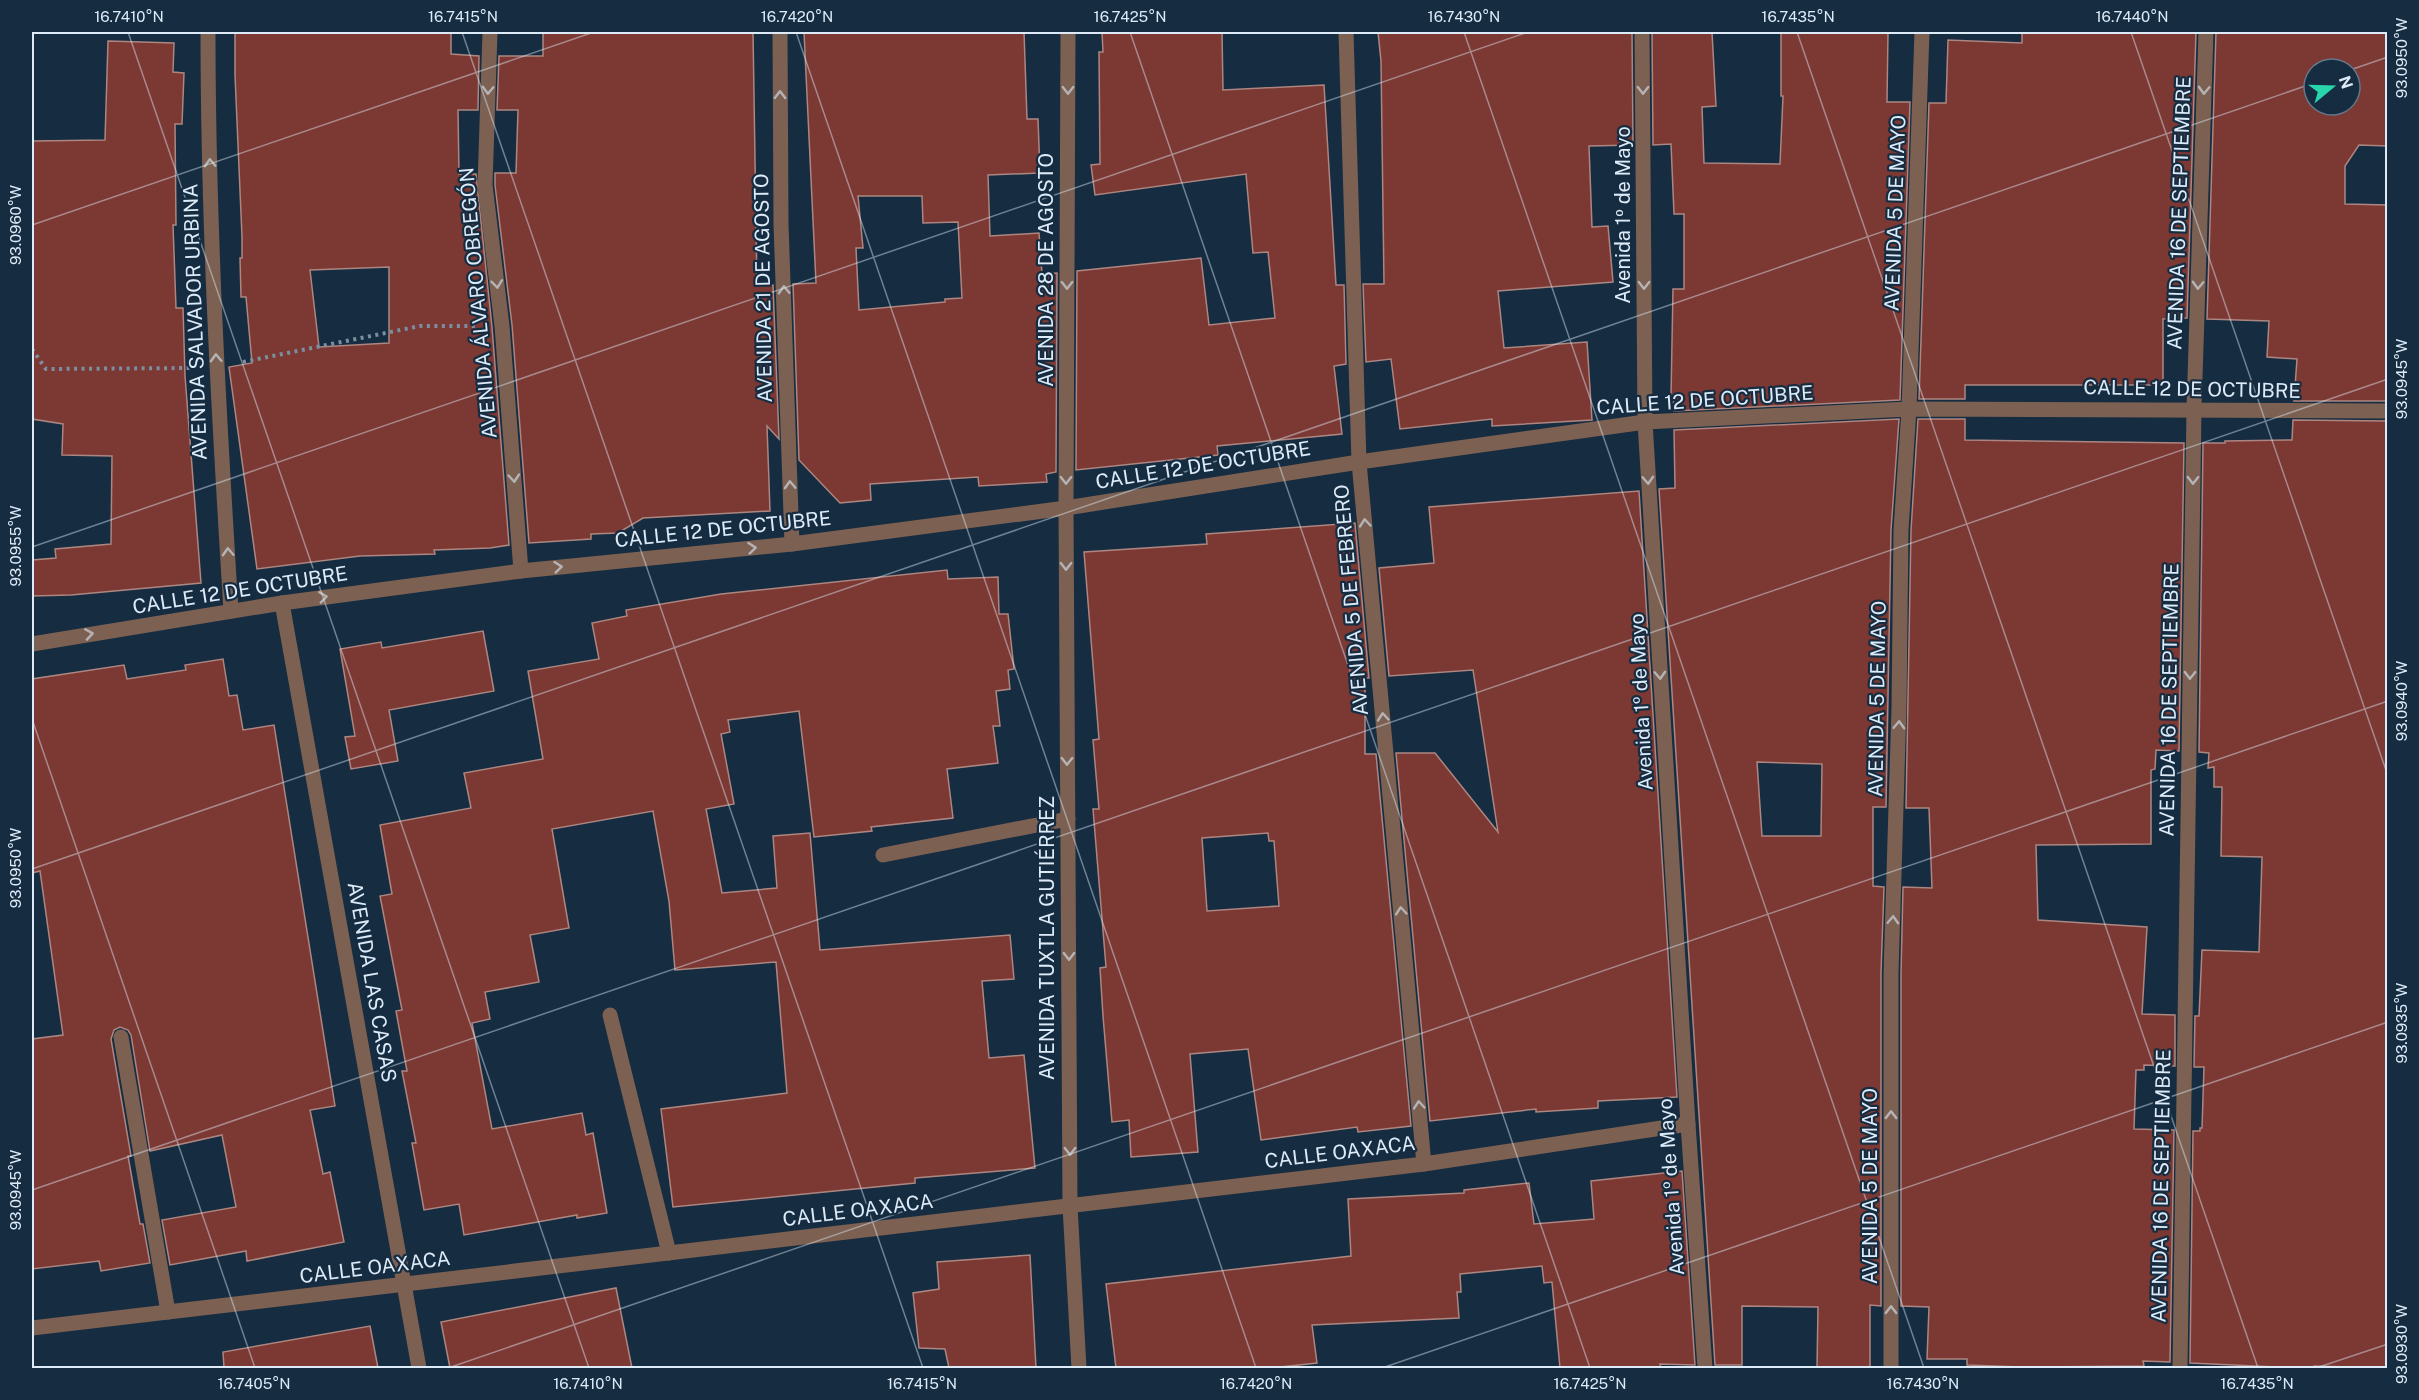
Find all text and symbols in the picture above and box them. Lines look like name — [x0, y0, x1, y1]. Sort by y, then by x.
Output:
text: 16.7410°N — [94, 8, 164, 25]
text: 16.7415°N — [428, 8, 498, 25]
text: 16.7420°N — [761, 8, 833, 25]
text: 16.7425°N — [1094, 8, 1166, 25]
text: 16.7430°N — [1428, 8, 1500, 25]
text: 16.7435°N — [1761, 8, 1835, 25]
text: 16.7440°N — [2096, 8, 2168, 25]
text: 93.0950°W — [2393, 18, 2410, 98]
north arrow — [2302, 57, 2362, 117]
text: N — [2335, 73, 2357, 91]
street label: AVENIDA 16 DE SEPTIEMBRE — [2162, 76, 2196, 350]
one-way arrow — [482, 85, 494, 94]
one-way arrow — [1062, 85, 1074, 94]
one-way arrow — [1637, 85, 1649, 94]
one-way arrow — [2198, 85, 2211, 94]
one-way arrow — [774, 91, 786, 100]
street label: AVENIDA 5 DE MAYO — [1880, 114, 1910, 312]
street label: Avenida 1º de Mayo — [1611, 126, 1635, 304]
street label: AVENIDA 28 DE AGOSTO — [1034, 153, 1058, 387]
one-way arrow — [204, 158, 216, 167]
street label: AVENIDA ÁLVARO OBREGÓN — [453, 166, 502, 440]
street label: AVENIDA 21 DE AGOSTO — [749, 173, 777, 403]
street label: AVENIDA SALVADOR URBINA — [178, 183, 212, 461]
text: 93.0960°W — [7, 185, 24, 265]
one-way arrow — [490, 280, 503, 289]
one-way arrow — [1061, 280, 1073, 289]
one-way arrow — [1638, 280, 1650, 289]
one-way arrow — [2192, 280, 2204, 289]
one-way arrow — [777, 286, 790, 295]
text: 93.0945°W — [2393, 339, 2410, 419]
one-way arrow — [210, 353, 222, 362]
street label: CALLE 12 DE OCTUBRE — [2083, 375, 2301, 403]
street label: CALLE 12 DE OCTUBRE — [1596, 380, 1814, 420]
street label: CALLE 12 DE OCTUBRE — [1094, 436, 1312, 494]
one-way arrow — [507, 474, 520, 483]
one-way arrow — [1060, 475, 1072, 484]
one-way arrow — [1642, 475, 1655, 484]
one-way arrow — [2187, 475, 2199, 484]
one-way arrow — [783, 481, 796, 490]
street label: AVENIDA 5 DE FEBRERO — [1329, 483, 1373, 717]
text: 93.0955°W — [7, 505, 24, 587]
street label: CALLE 12 DE OCTUBRE — [614, 506, 832, 552]
one-way arrow — [1359, 518, 1372, 527]
one-way arrow — [748, 542, 757, 555]
one-way arrow — [221, 548, 234, 557]
street label: CALLE 12 DE OCTUBRE — [131, 561, 349, 619]
one-way arrow — [554, 561, 563, 574]
one-way arrow — [1060, 562, 1072, 571]
street label: AVENIDA 16 DE SEPTIEMBRE — [2155, 563, 2183, 837]
one-way arrow — [319, 592, 328, 604]
street label: AVENIDA 5 DE MAYO — [1863, 601, 1891, 797]
street label: Avenida 1º de Mayo — [1624, 613, 1658, 791]
one-way arrow — [85, 629, 94, 641]
text: 93.0940°W — [2393, 661, 2410, 741]
one-way arrow — [1654, 670, 1667, 679]
one-way arrow — [2184, 670, 2196, 679]
one-way arrow — [1377, 712, 1390, 721]
one-way arrow — [1892, 721, 1905, 730]
one-way arrow — [1061, 757, 1073, 766]
street label: AVENIDA TUXTLA GUTIÉRREZ — [1034, 796, 1059, 1080]
text: 93.0950°W — [7, 828, 24, 908]
street label: AVENIDA LAS CASAS — [343, 880, 401, 1084]
one-way arrow — [1395, 907, 1408, 916]
one-way arrow — [1887, 916, 1899, 925]
one-way arrow — [1063, 952, 1075, 961]
text: 93.0935°W — [2393, 983, 2410, 1063]
street label: AVENIDA 16 DE SEPTIEMBRE — [2147, 1049, 2175, 1323]
street label: AVENIDA 5 DE MAYO — [1858, 1088, 1882, 1284]
street label: Avenida 1º de Mayo — [1653, 1098, 1689, 1276]
one-way arrow — [1413, 1101, 1426, 1110]
one-way arrow — [1885, 1111, 1897, 1120]
street label: CALLE OAXACA — [1263, 1131, 1417, 1173]
one-way arrow — [1064, 1147, 1076, 1156]
text: 93.0945°W — [7, 1150, 24, 1230]
street label: CALLE OAXACA — [781, 1189, 935, 1231]
street label: CALLE OAXACA — [298, 1246, 452, 1288]
text: 93.0930°W — [2393, 1304, 2410, 1384]
one-way arrow — [1885, 1306, 1897, 1315]
text: 16.7405°N — [217, 1375, 291, 1392]
text: 16.7410°N — [553, 1375, 623, 1392]
text: 16.7415°N — [887, 1375, 957, 1392]
text: 16.7420°N — [1220, 1375, 1292, 1392]
text: 16.7425°N — [1554, 1375, 1626, 1392]
text: 16.7430°N — [1887, 1375, 1959, 1392]
text: 16.7435°N — [2220, 1375, 2294, 1392]

